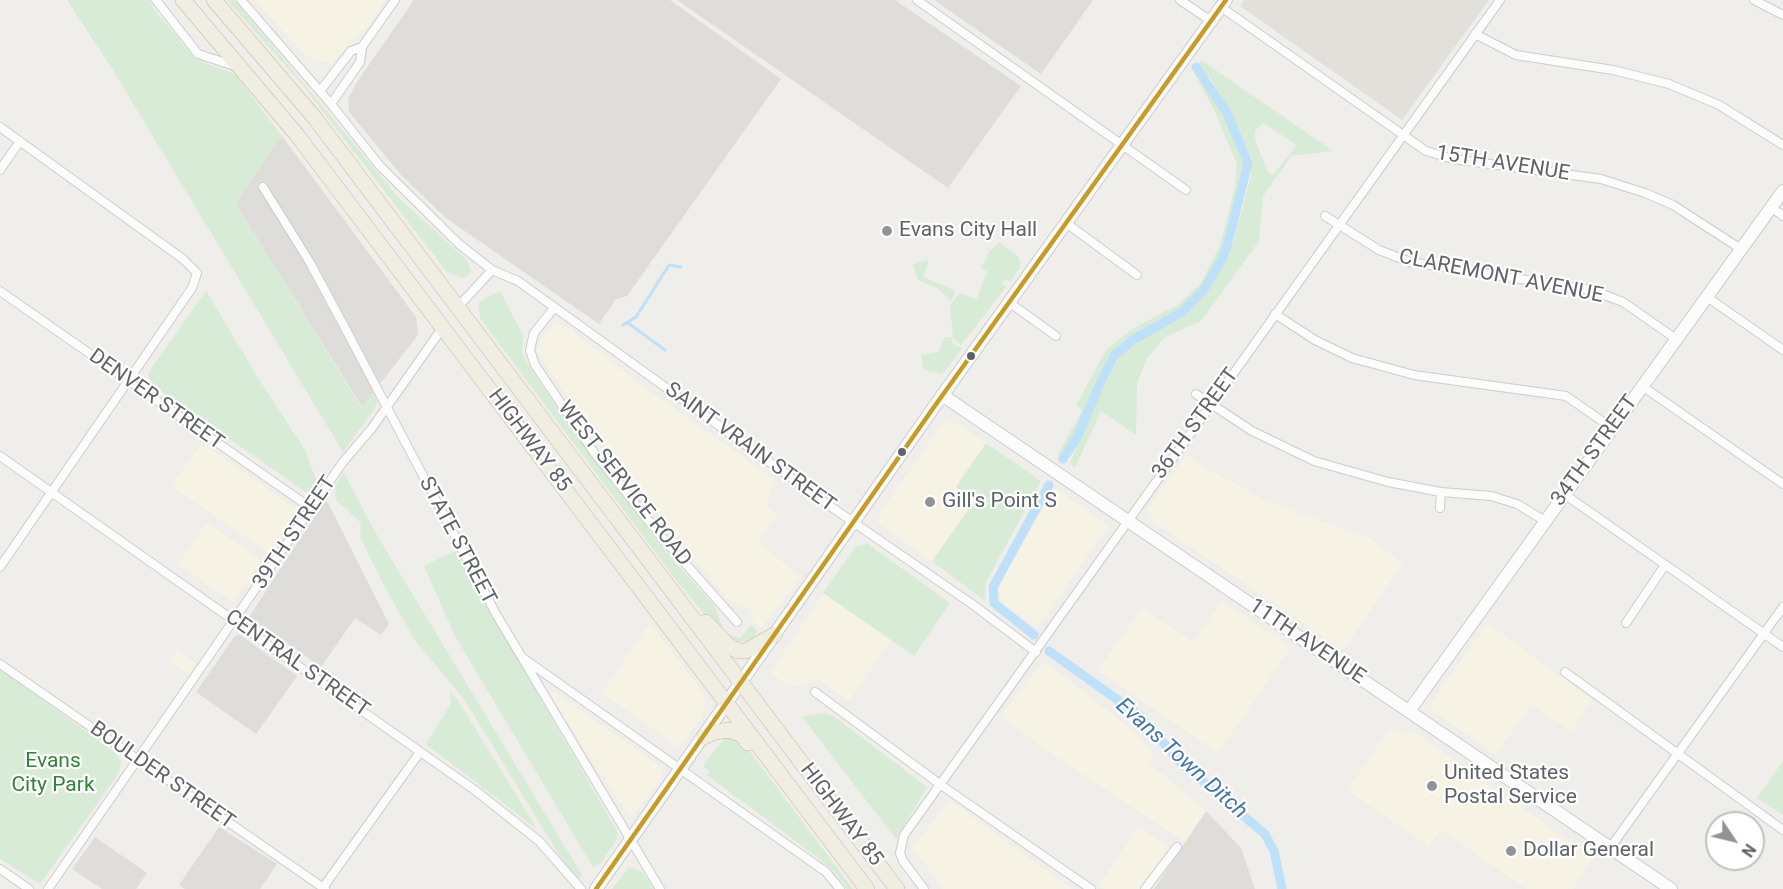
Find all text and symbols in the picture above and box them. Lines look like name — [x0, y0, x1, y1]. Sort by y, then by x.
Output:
street label: 15TH AVENUE — [1434, 141, 1572, 187]
place label: Evans City Hall — [899, 218, 1037, 244]
marker: Evans City Hall — [880, 224, 894, 238]
street label: CLAREMONT AVENUE — [1397, 245, 1605, 309]
street label: DENVER STREET — [84, 344, 228, 456]
unlabelled marker — [965, 350, 977, 362]
street label: 36TH STREET — [1147, 364, 1245, 484]
street label: SAINT VRAIN STREET — [660, 378, 840, 518]
street label: HIGHWAY 85 — [482, 385, 576, 497]
street label: 34TH STREET — [1546, 391, 1644, 511]
street label: WEST SERVICE ROAD — [552, 396, 696, 572]
unlabelled marker — [896, 446, 908, 458]
street label: 39TH STREET — [248, 472, 342, 594]
street label: STATE STREET — [413, 473, 501, 609]
place label: Gill's Point S — [942, 489, 1057, 515]
marker: Gill's Point S — [923, 495, 937, 509]
street label: 11TH AVENUE — [1244, 594, 1370, 690]
street label: CENTRAL STREET — [220, 605, 374, 723]
water label: Evans Town Ditch — [1110, 693, 1252, 825]
street label: BOULDER STREET — [85, 717, 239, 835]
park label: Evans City Park — [11, 749, 95, 799]
street label: HIGHWAY 85 — [794, 759, 888, 871]
place label: United States Postal Service — [1444, 761, 1577, 811]
marker: United States Postal Service — [1425, 779, 1439, 793]
north arrow — [1705, 811, 1765, 871]
place label: Dollar General — [1523, 838, 1654, 864]
text: N — [1737, 840, 1760, 861]
marker: Dollar General — [1504, 844, 1518, 858]

